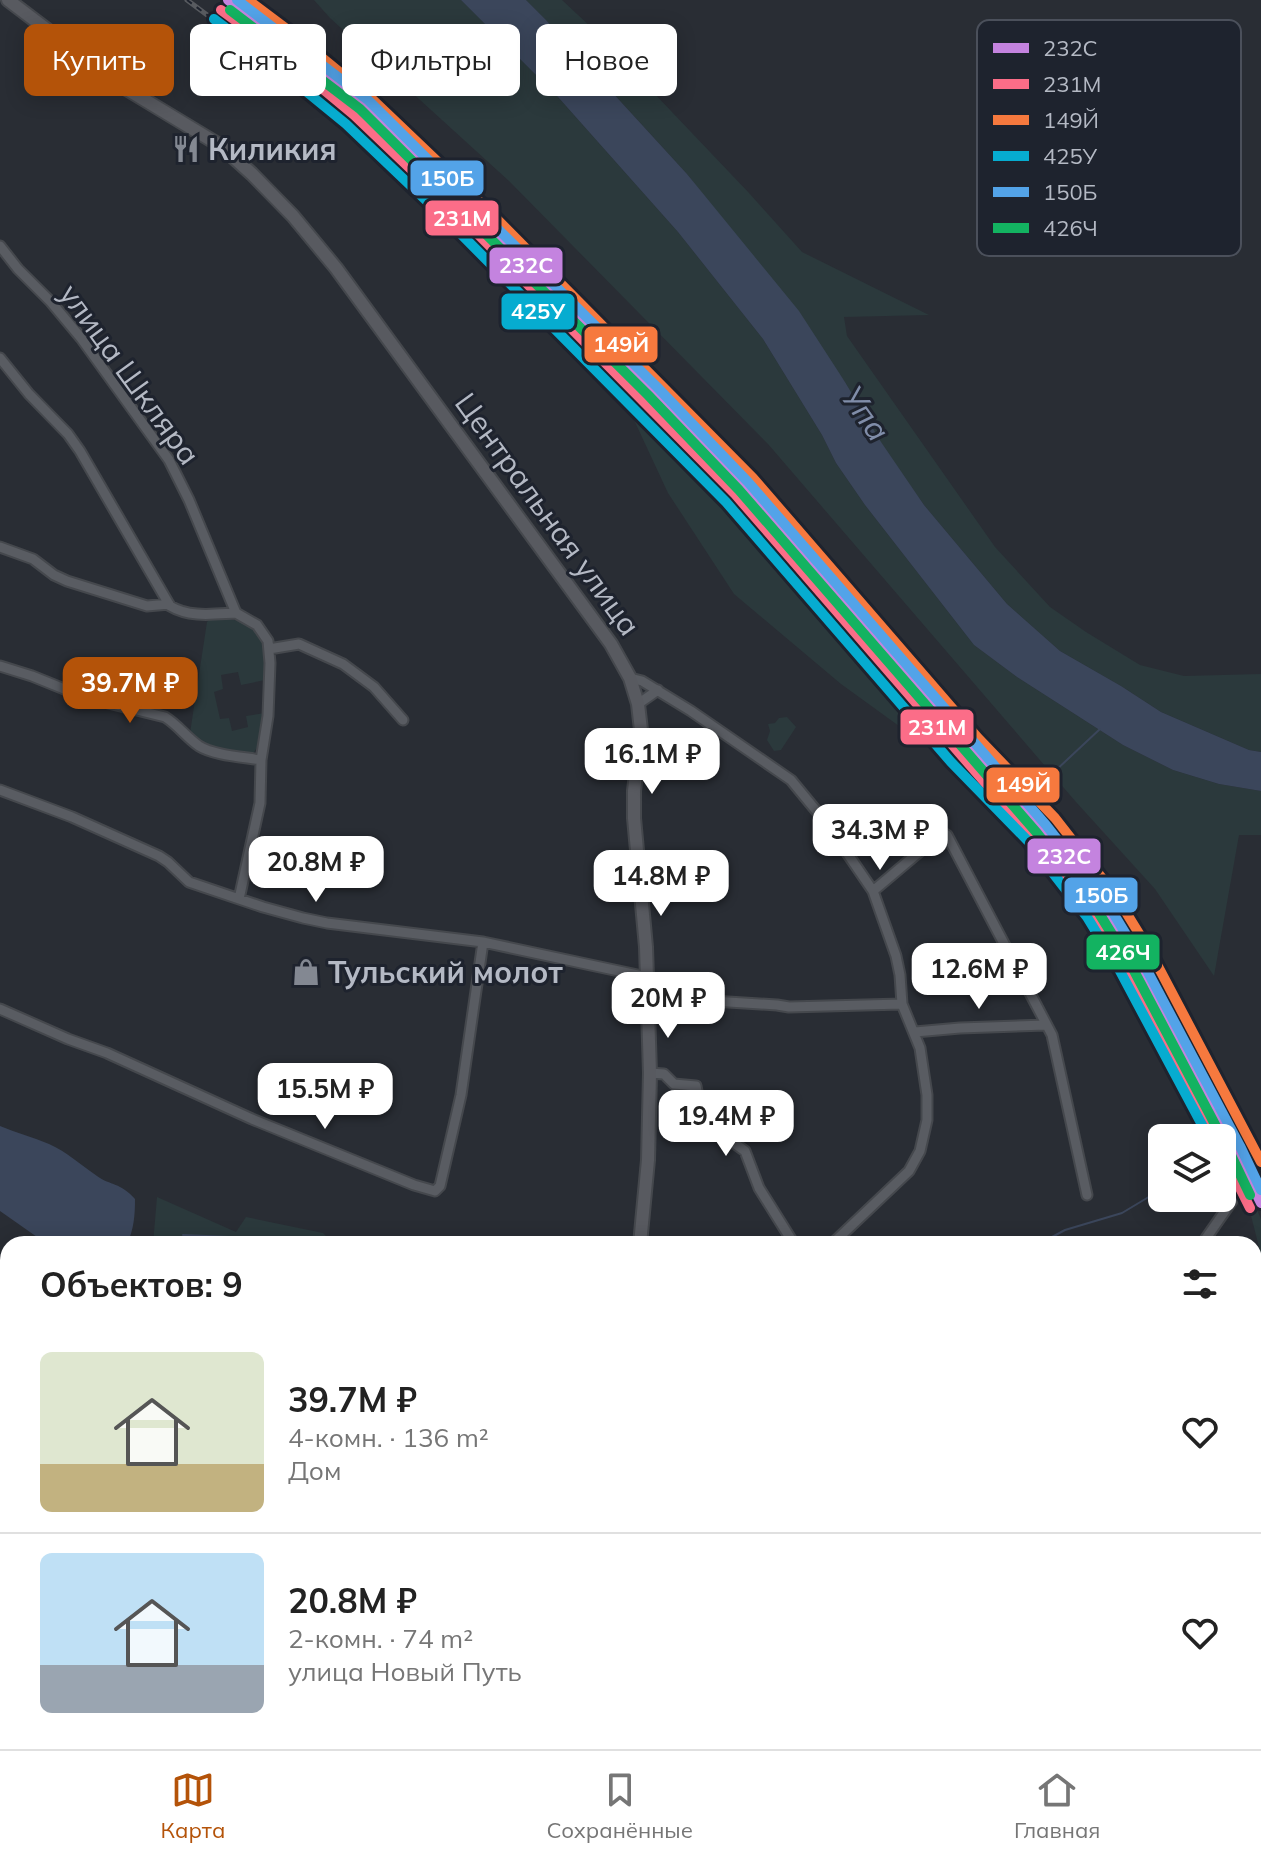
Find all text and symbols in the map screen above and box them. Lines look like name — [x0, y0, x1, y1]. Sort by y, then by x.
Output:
legend — [977, 20, 1241, 256]
chip: Купить — [24, 24, 174, 96]
chip: Снять — [190, 24, 326, 96]
chip: Фильтры — [342, 24, 520, 96]
chip: Новое — [536, 24, 677, 96]
text: 232C — [1043, 34, 1098, 62]
text: 231М — [1043, 70, 1101, 98]
text: 149Й — [1043, 106, 1099, 134]
place label: Киликия — [208, 130, 337, 168]
restaurant icon: Киликия — [171, 134, 201, 164]
text: 425У — [1043, 142, 1098, 170]
line badge: 150Б — [409, 159, 485, 197]
text: 150Б — [420, 164, 474, 192]
text: 150Б — [1043, 178, 1098, 206]
line badge: 231М — [424, 199, 500, 237]
text: 231М — [433, 204, 491, 232]
text: 426Ч — [1043, 214, 1098, 242]
line badge: 232C — [488, 246, 564, 285]
text: 232C — [499, 251, 553, 279]
street label: улица Шкляра — [52, 276, 208, 472]
line badge: 425У — [500, 292, 576, 331]
text: 425У — [511, 297, 566, 325]
line badge: 149Й — [583, 325, 659, 364]
text: 149Й — [593, 330, 649, 358]
water label: Упа — [833, 378, 899, 448]
street label: Центральная улица — [447, 385, 649, 643]
pin: 39.7M ₽ — [56, 657, 204, 725]
text: 39.7M ₽ — [81, 666, 179, 699]
line badge: 231М — [899, 708, 975, 746]
text: 231М — [908, 713, 966, 741]
pin: 16.1M ₽ — [578, 728, 726, 796]
text: 16.1M ₽ — [603, 737, 701, 770]
line badge: 149Й — [985, 766, 1061, 804]
text: 149Й — [995, 770, 1051, 798]
pin: 34.3M ₽ — [806, 804, 954, 872]
text: 34.3M ₽ — [831, 813, 929, 846]
pin: 20.8M ₽ — [242, 836, 390, 904]
line badge: 232C — [1026, 837, 1102, 875]
text: 232C — [1037, 842, 1091, 870]
text: 20.8M ₽ — [267, 845, 365, 878]
pin: 14.8M ₽ — [587, 850, 735, 918]
text: 14.8M ₽ — [612, 859, 710, 892]
line badge: 150Б — [1063, 876, 1139, 914]
text: 150Б — [1074, 881, 1128, 909]
line badge: 426Ч — [1085, 933, 1161, 971]
text: 426Ч — [1095, 938, 1151, 966]
pin: 12.6M ₽ — [905, 943, 1053, 1011]
text: 12.6M ₽ — [930, 952, 1028, 985]
place label: Тульский молот — [328, 953, 563, 991]
shop icon: Тульский молот — [291, 957, 321, 987]
pin: 20M ₽ — [612, 972, 724, 1040]
text: 20M ₽ — [630, 981, 706, 1014]
pin: 15.5M ₽ — [251, 1063, 399, 1131]
text: 15.5M ₽ — [276, 1072, 374, 1105]
pin: 19.4M ₽ — [652, 1090, 800, 1158]
text: 19.4M ₽ — [677, 1099, 775, 1132]
map controls — [1148, 1124, 1236, 1212]
button: layers — [1148, 1124, 1236, 1212]
icon: filters — [1178, 1262, 1222, 1306]
text: Объектов: 9 — [40, 1263, 243, 1306]
text: 39.7M ₽ — [288, 1378, 417, 1421]
icon: home — [104, 1384, 200, 1480]
icon: heart — [1178, 1410, 1222, 1454]
text: 4-комн. · 136 m² — [288, 1421, 489, 1454]
text: Дом — [288, 1454, 341, 1487]
text: 20.8M ₽ — [288, 1579, 417, 1622]
icon: home — [104, 1585, 200, 1681]
icon: heart — [1178, 1611, 1222, 1655]
text: 2-комн. · 74 m² — [288, 1622, 473, 1655]
text: улица Новый Путь — [288, 1655, 522, 1688]
tab: Карта — [161, 1768, 225, 1844]
tab: Сохранённые — [546, 1768, 693, 1844]
tab: Главная — [1014, 1768, 1100, 1844]

